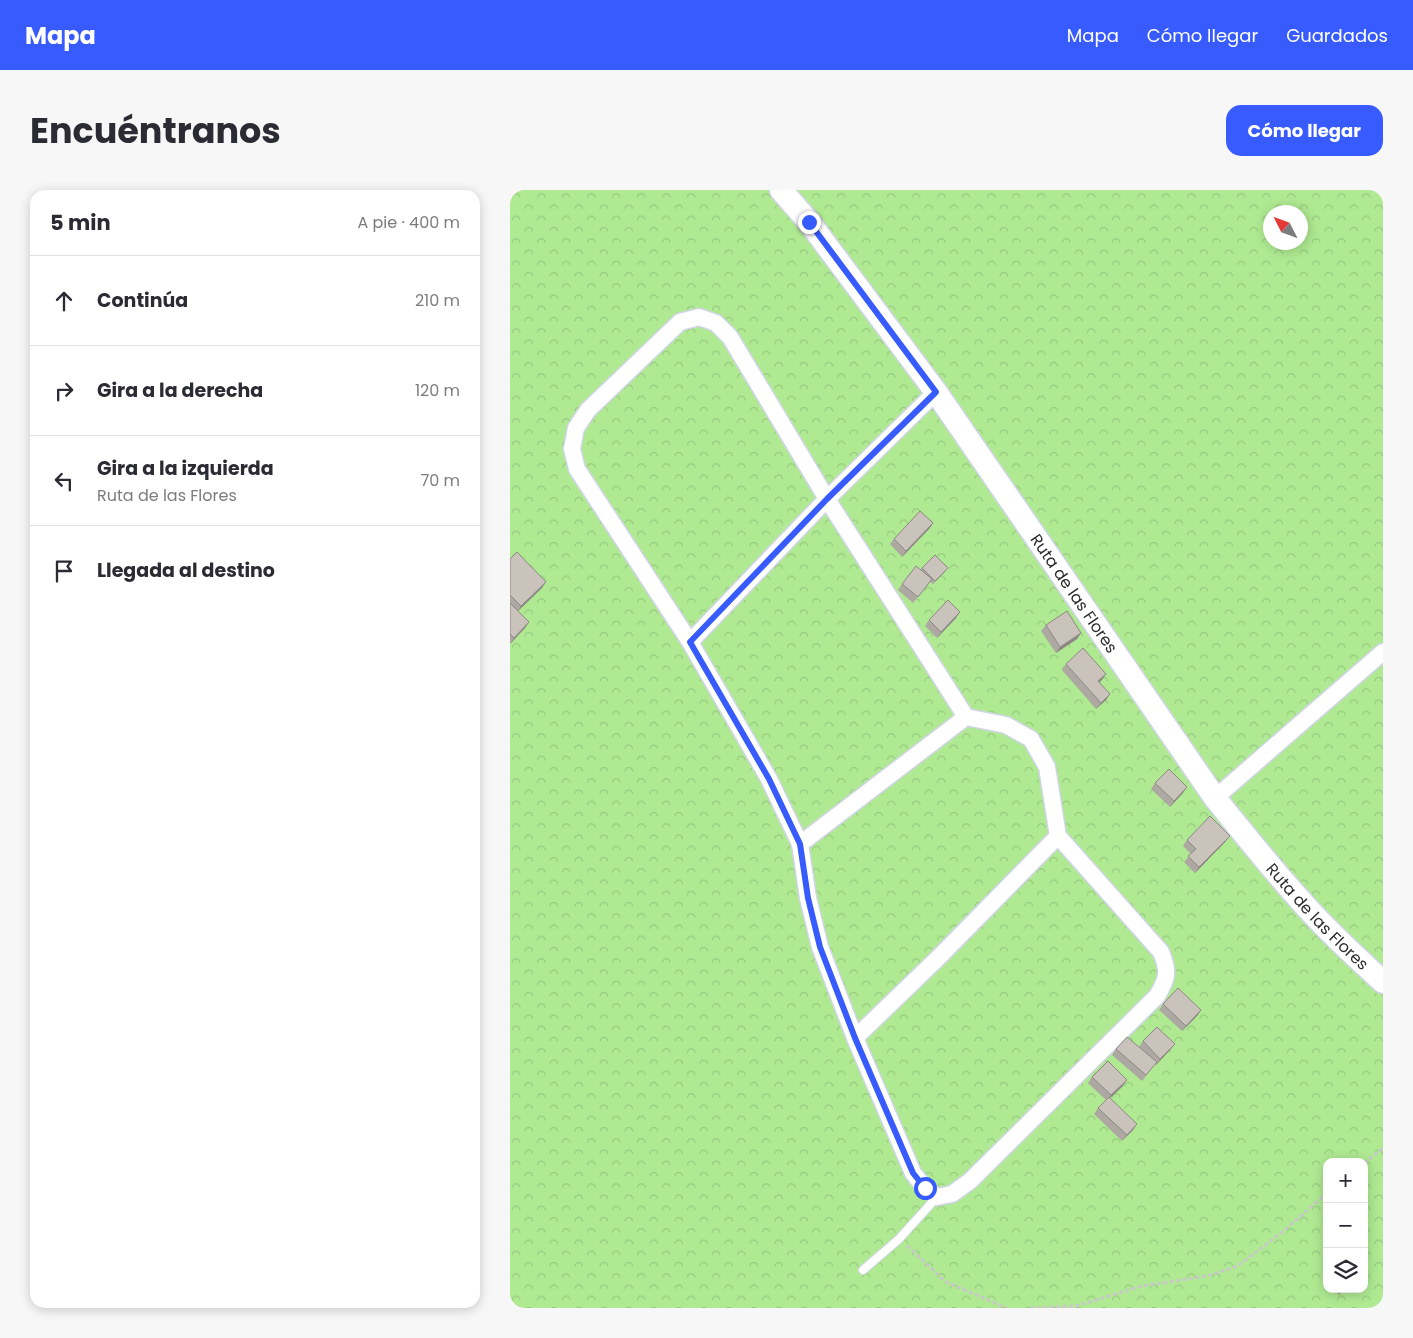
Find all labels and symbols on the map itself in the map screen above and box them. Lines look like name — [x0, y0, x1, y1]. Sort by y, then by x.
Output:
north arrow — [1263, 205, 1308, 250]
route end — [798, 211, 821, 234]
street label: Ruta de las Flores — [1025, 529, 1123, 658]
street label: Ruta de las Flores — [1261, 858, 1374, 975]
route start — [914, 1177, 937, 1200]

